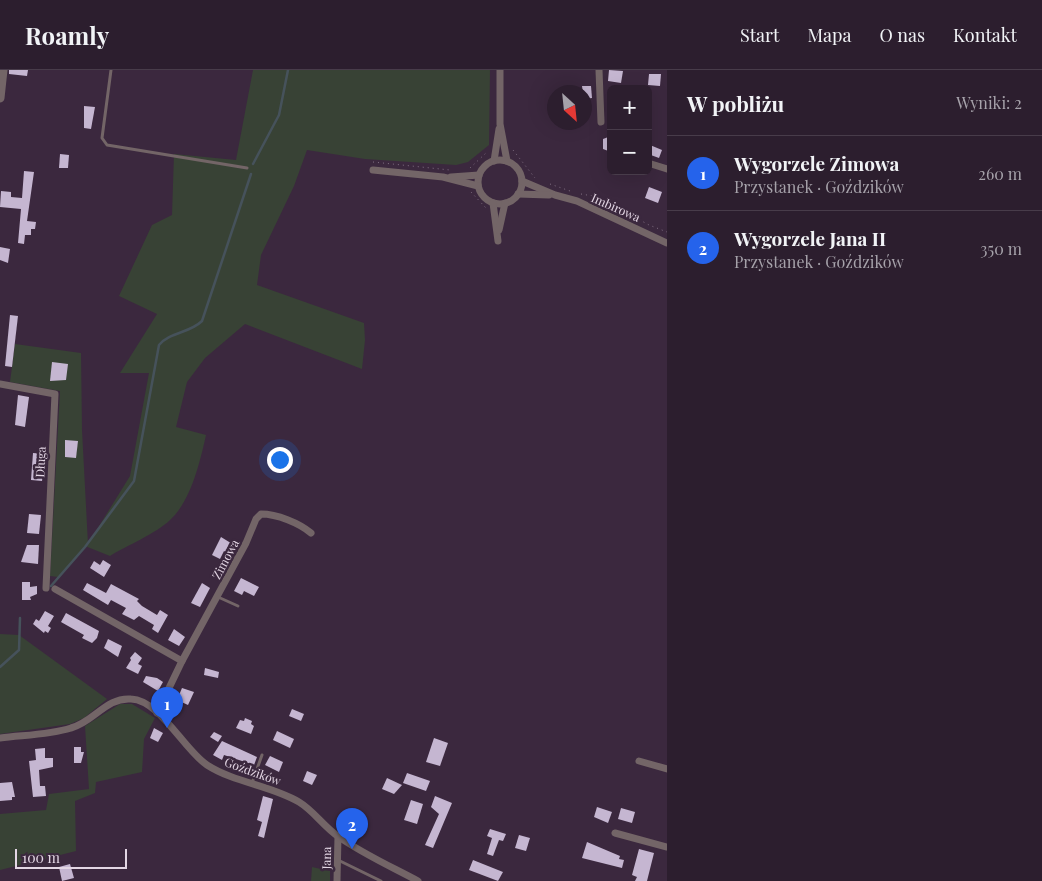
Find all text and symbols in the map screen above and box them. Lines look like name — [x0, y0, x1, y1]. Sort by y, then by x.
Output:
text: Roamly — [25, 19, 109, 51]
text: Start — [740, 23, 779, 47]
text: Mapa — [807, 23, 851, 47]
text: O nas — [879, 23, 925, 47]
text: Kontakt — [953, 23, 1017, 47]
north arrow — [547, 85, 592, 130]
map controls — [607, 85, 652, 175]
button: + — [607, 85, 652, 130]
text: W pobliżu — [687, 89, 784, 117]
text: Wyniki: 2 — [956, 92, 1022, 113]
button: − — [607, 130, 652, 175]
text: Wygorzele Zimowa — [734, 150, 899, 176]
text: 1 — [700, 163, 706, 184]
text: 260 m — [978, 163, 1022, 184]
text: Przystanek · Goździków — [734, 176, 904, 197]
street label: Imbirowa — [589, 189, 643, 225]
text: Wygorzele Jana II — [734, 225, 886, 251]
text: 2 — [699, 238, 707, 259]
text: 350 m — [980, 238, 1022, 259]
text: Przystanek · Goździków — [734, 251, 904, 272]
street label: Długa — [31, 446, 49, 478]
your location — [267, 447, 293, 473]
street label: Zimowa — [208, 536, 242, 582]
pin: 1 — [151, 687, 183, 728]
street label: Goździków — [223, 753, 284, 789]
pin: 2 — [336, 808, 368, 849]
scale bar — [15, 846, 128, 869]
street label: Jana — [318, 846, 334, 871]
text: 100 m — [22, 848, 60, 867]

